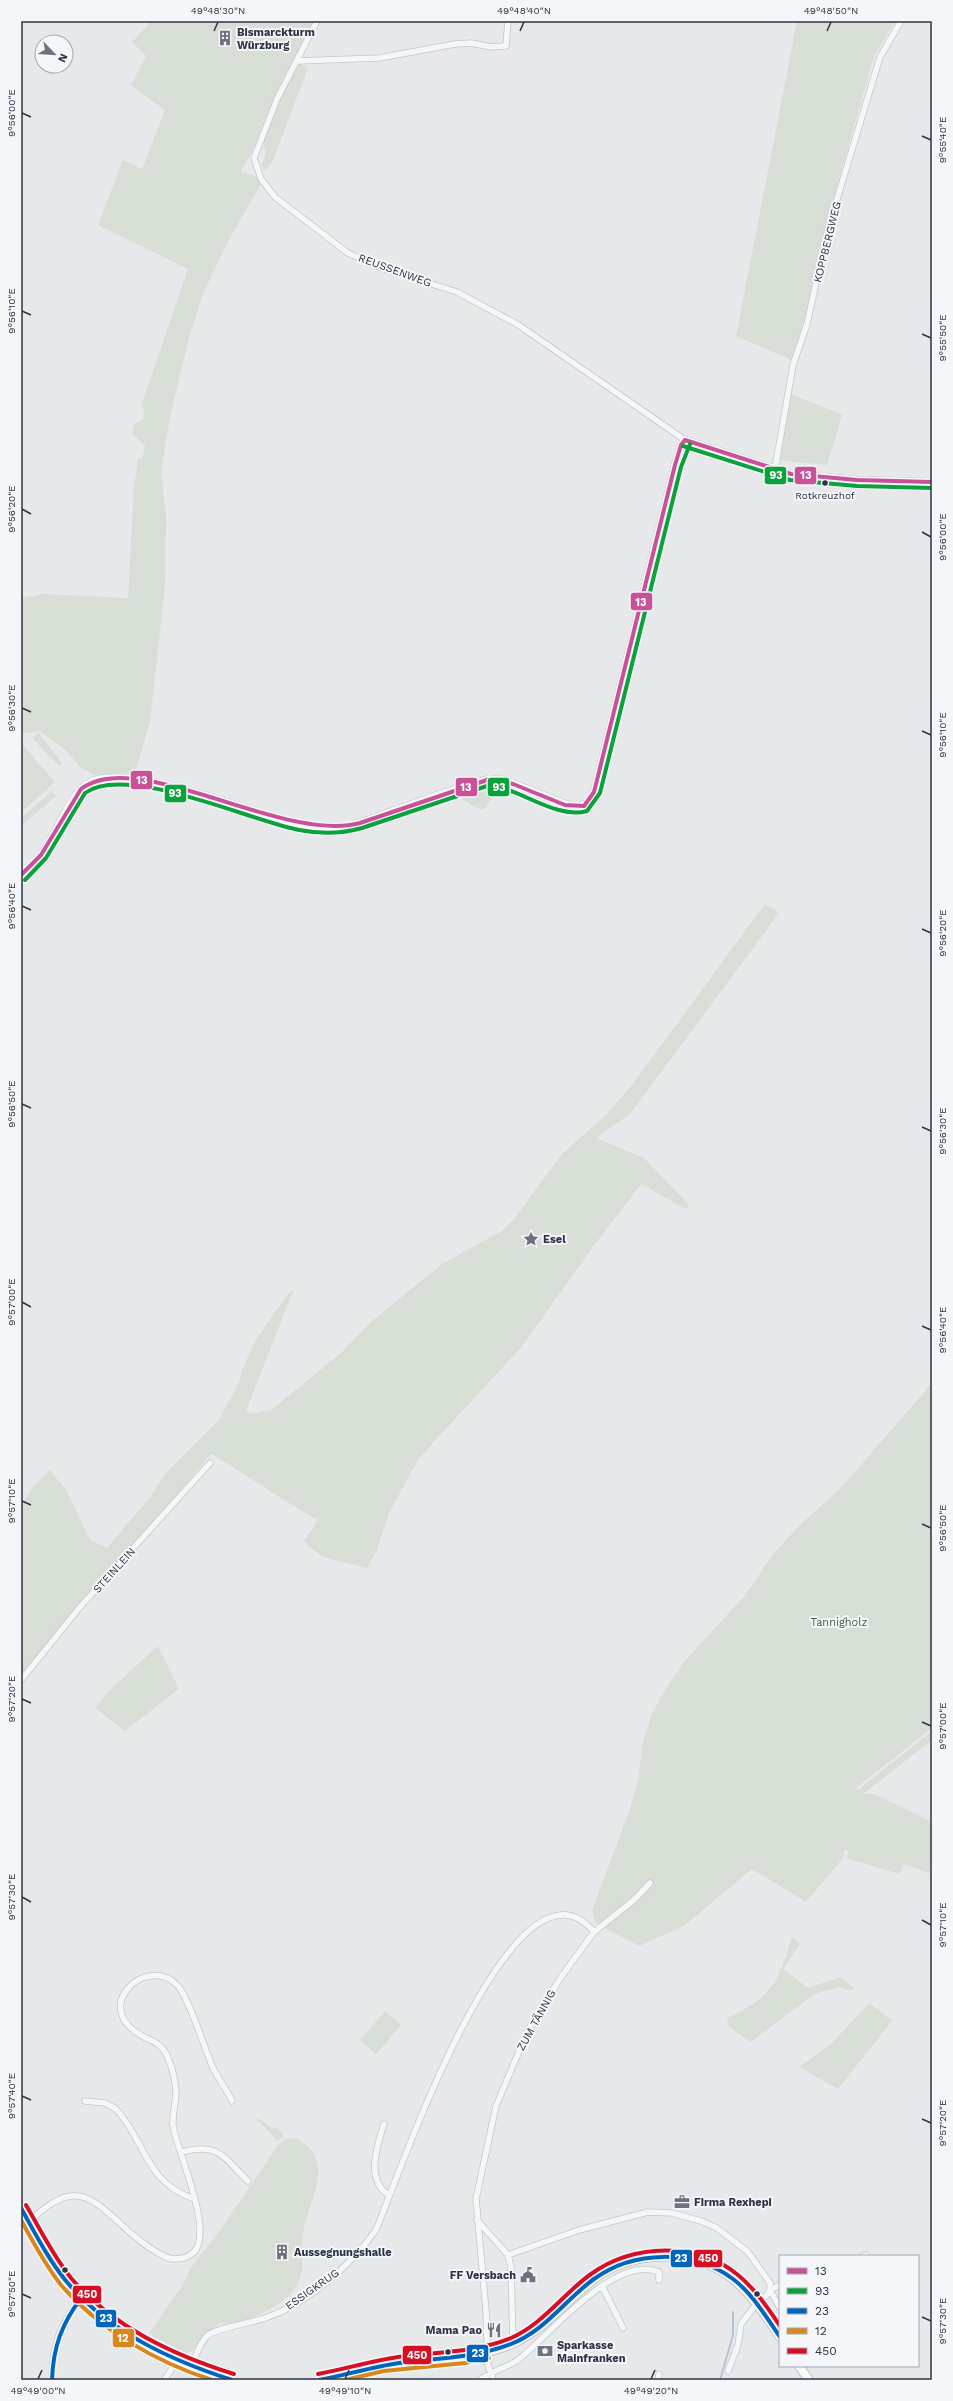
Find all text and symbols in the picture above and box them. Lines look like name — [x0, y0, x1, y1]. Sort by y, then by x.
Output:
text: 49°48'30"N — [191, 5, 245, 16]
text: 49°48'40"N — [497, 5, 551, 16]
text: 49°48'50"N — [804, 5, 858, 16]
place label: Bismarckturm Würzburg — [237, 26, 315, 52]
building icon: Bismarckturm Würzburg — [216, 29, 234, 47]
north arrow — [34, 34, 74, 74]
text: N — [55, 52, 70, 64]
text: 9°56'00"E — [6, 89, 17, 137]
text: 9°55'40"E — [937, 117, 948, 163]
street label: KOPPBERGWEG — [811, 200, 844, 284]
street label: REUSSENWEG — [357, 251, 433, 290]
text: 9°56'10"E — [6, 288, 17, 334]
text: 9°55'50"E — [937, 314, 948, 362]
line badge: 93 — [764, 466, 787, 485]
line badge: 13 — [794, 466, 817, 485]
text: 93 — [769, 469, 783, 482]
text: 13 — [800, 469, 812, 482]
marker: Rotkreuzhof — [820, 478, 830, 488]
text: 9°56'20"E — [6, 485, 17, 533]
place label: Rotkreuzhof — [795, 490, 855, 501]
text: 9°56'00"E — [937, 513, 948, 561]
line badge: 13 — [630, 592, 653, 611]
text: 13 — [635, 596, 647, 609]
text: 9°56'30"E — [6, 684, 17, 732]
text: 9°56'10"E — [937, 712, 948, 758]
line badge: 13 — [130, 770, 153, 790]
text: 13 — [136, 774, 148, 787]
line badge: 13 — [455, 777, 478, 797]
line badge: 93 — [487, 777, 510, 797]
text: 13 — [460, 781, 472, 794]
text: 93 — [492, 781, 506, 794]
line badge: 93 — [164, 784, 187, 803]
text: 93 — [168, 787, 182, 800]
text: 9°56'40"E — [6, 883, 17, 929]
text: 9°56'20"E — [937, 909, 948, 957]
text: 9°56'50"E — [6, 1080, 17, 1128]
text: 9°56'30"E — [937, 1107, 948, 1155]
place icon: Esel — [522, 1230, 540, 1248]
place label: Esel — [543, 1233, 566, 1246]
text: 9°57'00"E — [6, 1278, 17, 1326]
text: 9°56'40"E — [937, 1307, 948, 1353]
text: 9°57'10"E — [6, 1478, 17, 1524]
text: 9°56'50"E — [937, 1504, 948, 1552]
street label: STEINLEIN — [91, 1545, 138, 1596]
park label: Tannigholz — [811, 1616, 868, 1629]
text: 9°57'20"E — [6, 1676, 17, 1723]
text: 9°57'00"E — [937, 1702, 948, 1750]
text: 9°57'30"E — [6, 1874, 17, 1921]
text: 9°57'10"E — [937, 1902, 948, 1948]
street label: ZUM TÄNNIG — [513, 1987, 559, 2053]
text: 9°57'40"E — [6, 2073, 17, 2119]
text: 9°57'20"E — [937, 2100, 948, 2147]
office icon: Firma Rexhepi — [673, 2193, 691, 2211]
place label: Firma Rexhepi — [694, 2196, 772, 2209]
building icon: Aussegnungshalle — [273, 2243, 291, 2261]
place label: Aussegnungshalle — [294, 2246, 392, 2259]
line badge: 23 — [670, 2249, 693, 2268]
line badge: 450 — [693, 2249, 723, 2268]
text: 23 — [674, 2252, 688, 2265]
text: 450 — [698, 2252, 718, 2265]
legend — [779, 2255, 919, 2367]
text: 13 — [815, 2264, 827, 2278]
unlabelled marker — [60, 2265, 70, 2275]
street label: ESSIGKRUG — [283, 2266, 342, 2313]
public building icon: FF Versbach — [519, 2266, 537, 2284]
place label: FF Versbach — [450, 2269, 516, 2282]
text: 9°57'50"E — [6, 2271, 17, 2318]
text: 93 — [815, 2284, 829, 2298]
line badge: 450 — [72, 2285, 102, 2304]
text: 450 — [77, 2288, 97, 2301]
unlabelled marker — [752, 2289, 762, 2299]
text: 9°57'30"E — [937, 2298, 948, 2345]
text: 23 — [815, 2304, 829, 2318]
line badge: 23 — [95, 2309, 117, 2328]
text: 23 — [99, 2312, 113, 2325]
restaurant icon: Mama Pao — [485, 2321, 503, 2339]
place label: Mama Pao — [426, 2324, 482, 2337]
text: 12 — [815, 2324, 827, 2338]
line badge: 12 — [112, 2328, 135, 2348]
text: 12 — [117, 2332, 129, 2345]
place label: Sparkasse Mainfranken — [557, 2339, 626, 2365]
bank icon: Sparkasse Mainfranken — [536, 2342, 554, 2360]
line badge: 23 — [466, 2344, 489, 2363]
text: 450 — [815, 2344, 837, 2358]
line badge: 450 — [402, 2345, 432, 2365]
unlabelled marker — [443, 2347, 453, 2357]
text: 23 — [471, 2347, 485, 2360]
text: 450 — [407, 2349, 427, 2362]
text: 49°49'00"N — [10, 2385, 66, 2396]
text: 49°49'10"N — [319, 2385, 371, 2396]
text: 49°49'20"N — [624, 2385, 678, 2396]

